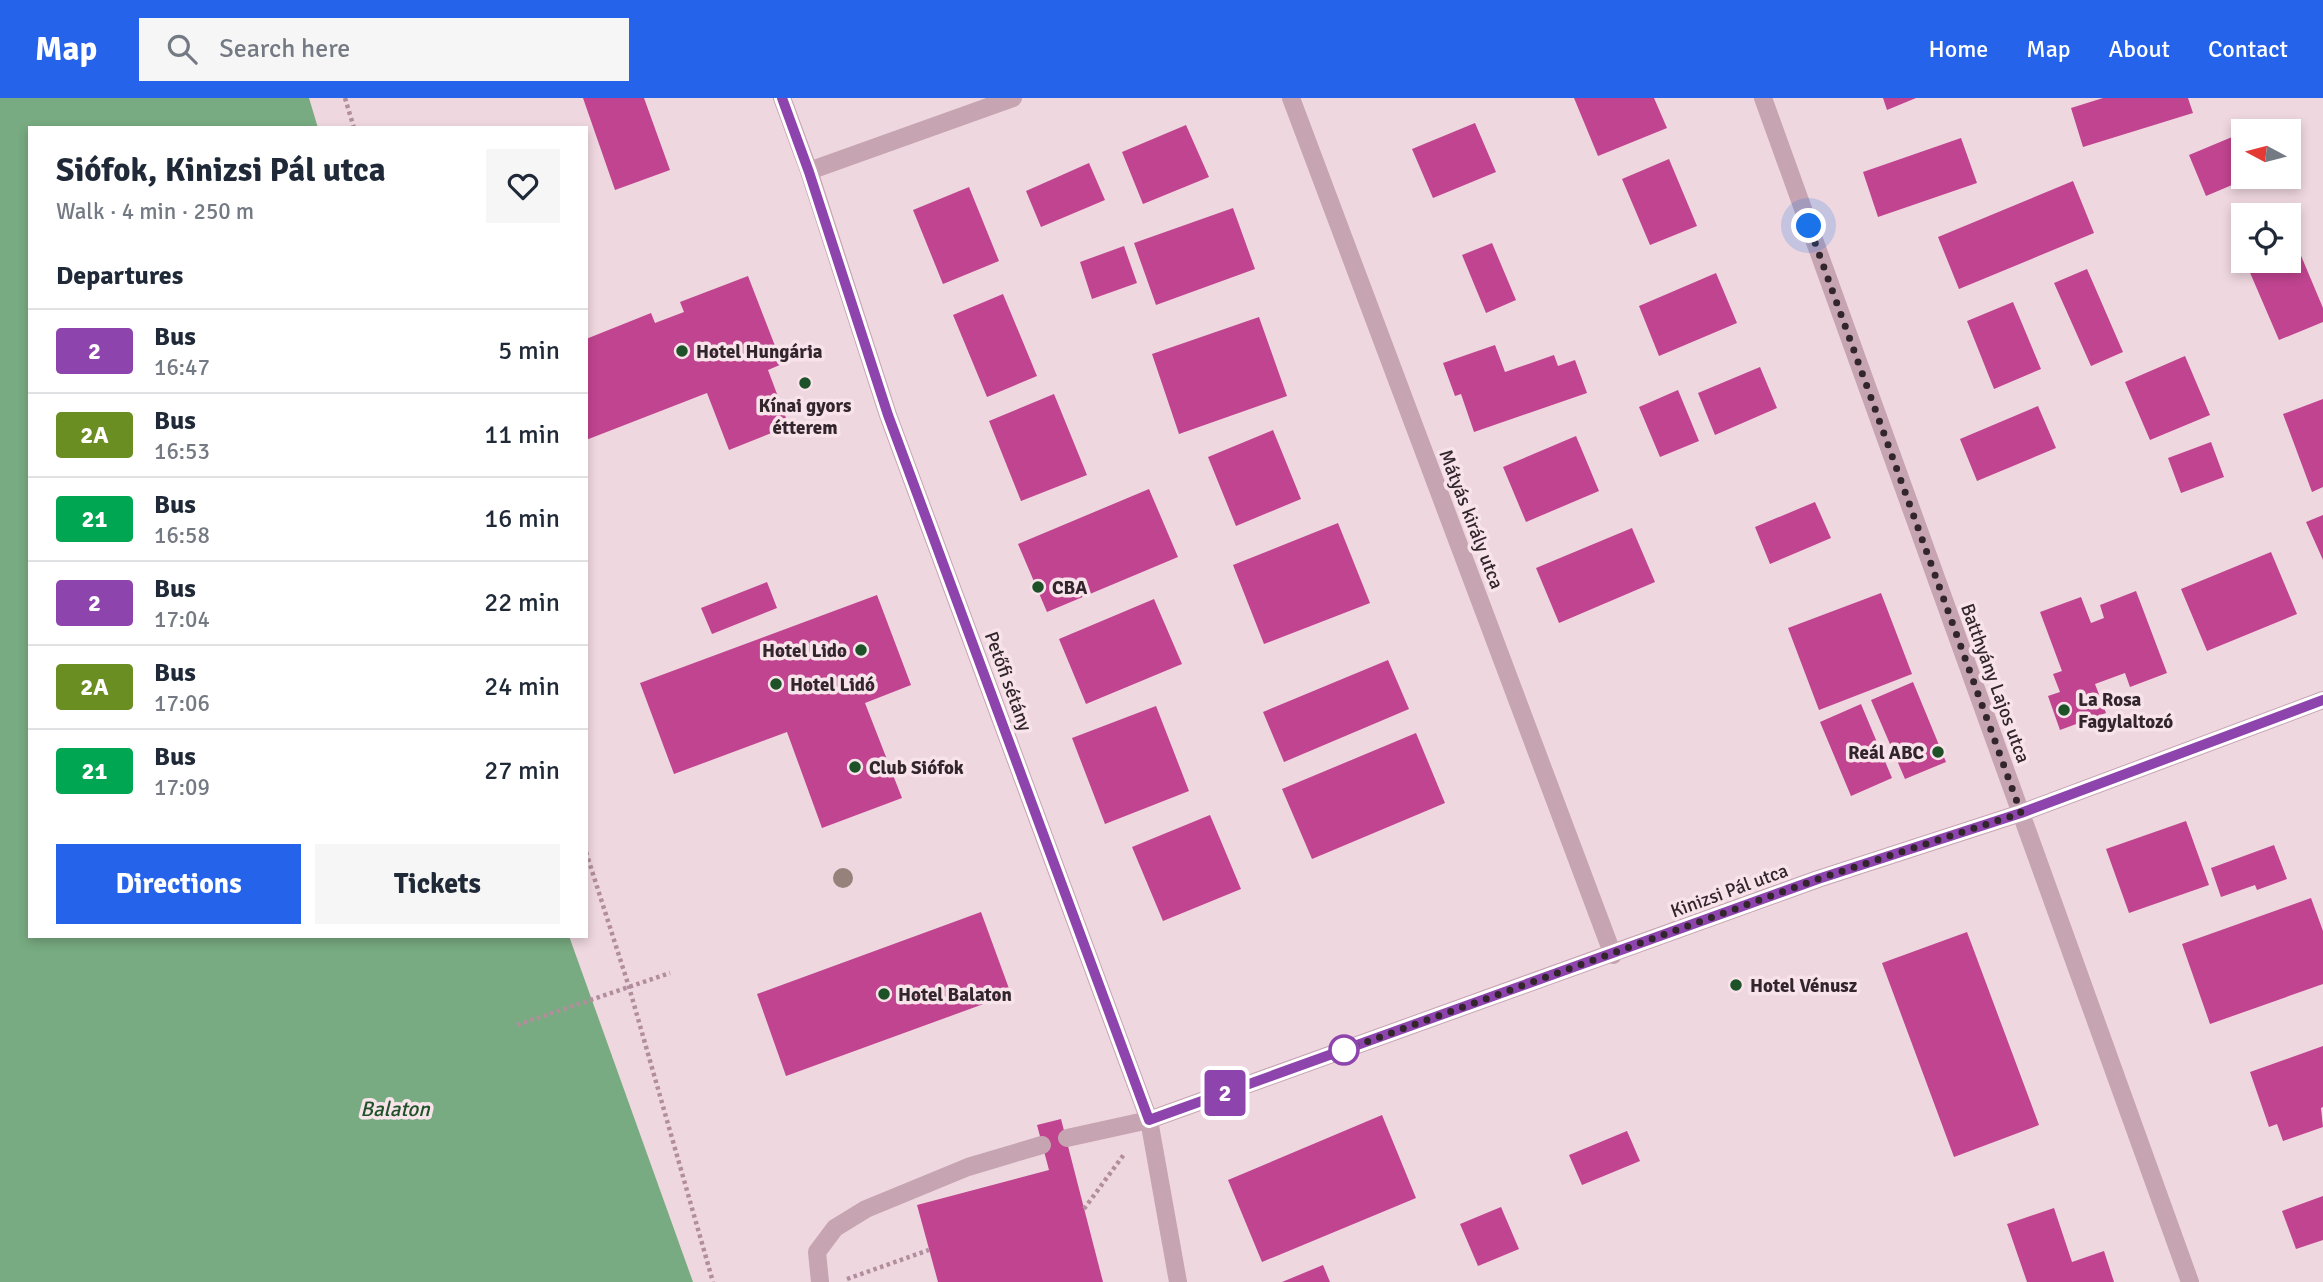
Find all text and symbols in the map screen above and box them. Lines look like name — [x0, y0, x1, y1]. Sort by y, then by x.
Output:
search box — [139, 18, 629, 81]
text: Map — [35, 29, 97, 70]
icon: search — [163, 30, 201, 68]
text: Search here — [219, 33, 350, 65]
text: Home — [1928, 34, 1988, 64]
text: Map — [2026, 34, 2071, 64]
text: About — [2109, 34, 2170, 64]
text: Contact — [2208, 34, 2288, 64]
north arrow — [2231, 119, 2301, 189]
map controls — [2231, 119, 2301, 273]
button: heart — [486, 149, 560, 223]
text: Siófok, Kinizsi Pál utca — [56, 150, 386, 191]
text: Walk · 4 min · 250 m — [56, 197, 254, 226]
button: locate — [2231, 203, 2301, 273]
your location — [1791, 208, 1826, 243]
text: Departures — [56, 260, 183, 292]
text: Bus — [154, 321, 196, 353]
text: 5 min — [498, 335, 560, 367]
text: 2 — [88, 336, 101, 366]
place label: Hotel Hungária — [696, 340, 823, 364]
marker: Hotel Hungária — [674, 343, 690, 359]
text: 16:47 — [154, 353, 210, 382]
marker: Kínai gyors étterem — [797, 375, 813, 391]
place label: Kínai gyors étterem — [759, 394, 851, 440]
text: Bus — [154, 405, 196, 437]
text: 11 min — [484, 419, 560, 451]
text: 2A — [80, 420, 109, 450]
text: 16:53 — [154, 437, 210, 466]
street label: Mátyás király utca — [1433, 446, 1509, 592]
text: Bus — [154, 489, 196, 521]
text: 16 min — [484, 503, 560, 535]
text: 21 — [82, 504, 107, 534]
text: 16:58 — [154, 521, 210, 550]
text: Bus — [154, 573, 196, 605]
place label: CBA — [1052, 576, 1087, 600]
marker: CBA — [1030, 579, 1046, 595]
text: 22 min — [484, 587, 560, 619]
text: 2 — [88, 588, 101, 618]
street label: Batthyány Lajos utca — [1955, 600, 2035, 766]
text: 17:04 — [154, 605, 210, 634]
street label: Petőfi sétány — [979, 628, 1037, 735]
place label: Hotel Lido — [762, 639, 847, 663]
marker: Hotel Lido — [853, 642, 869, 658]
text: Bus — [154, 657, 196, 689]
text: 24 min — [484, 671, 560, 703]
text: 2A — [80, 672, 109, 702]
place label: Hotel Lidó — [790, 673, 875, 697]
marker: Hotel Lidó — [768, 676, 784, 692]
place label: La Rosa Fagylaltozó — [2078, 688, 2173, 734]
text: 17:06 — [154, 689, 210, 718]
marker: La Rosa Fagylaltozó — [2056, 702, 2072, 718]
text: Bus — [154, 741, 196, 773]
place label: Reál ABC — [1848, 741, 1924, 765]
marker: Reál ABC — [1930, 744, 1946, 760]
text: 27 min — [484, 755, 560, 787]
text: 21 — [82, 756, 107, 786]
place label: Club Siófok — [869, 756, 964, 780]
marker: Club Siófok — [847, 759, 863, 775]
text: 17:09 — [154, 773, 210, 802]
button: Directions — [56, 844, 301, 924]
button: Tickets — [315, 844, 560, 924]
street label: Kinizsi Pál utca — [1667, 859, 1791, 923]
place label: Hotel Vénusz — [1750, 974, 1858, 998]
marker: Hotel Vénusz — [1728, 977, 1744, 993]
place label: Hotel Balaton — [898, 983, 1012, 1007]
marker: Hotel Balaton — [876, 986, 892, 1002]
unlabelled marker — [1329, 1035, 1359, 1065]
line badge: 2 — [1202, 1070, 1248, 1116]
text: 2 — [1219, 1078, 1231, 1108]
water label: Balaton — [360, 1096, 430, 1122]

